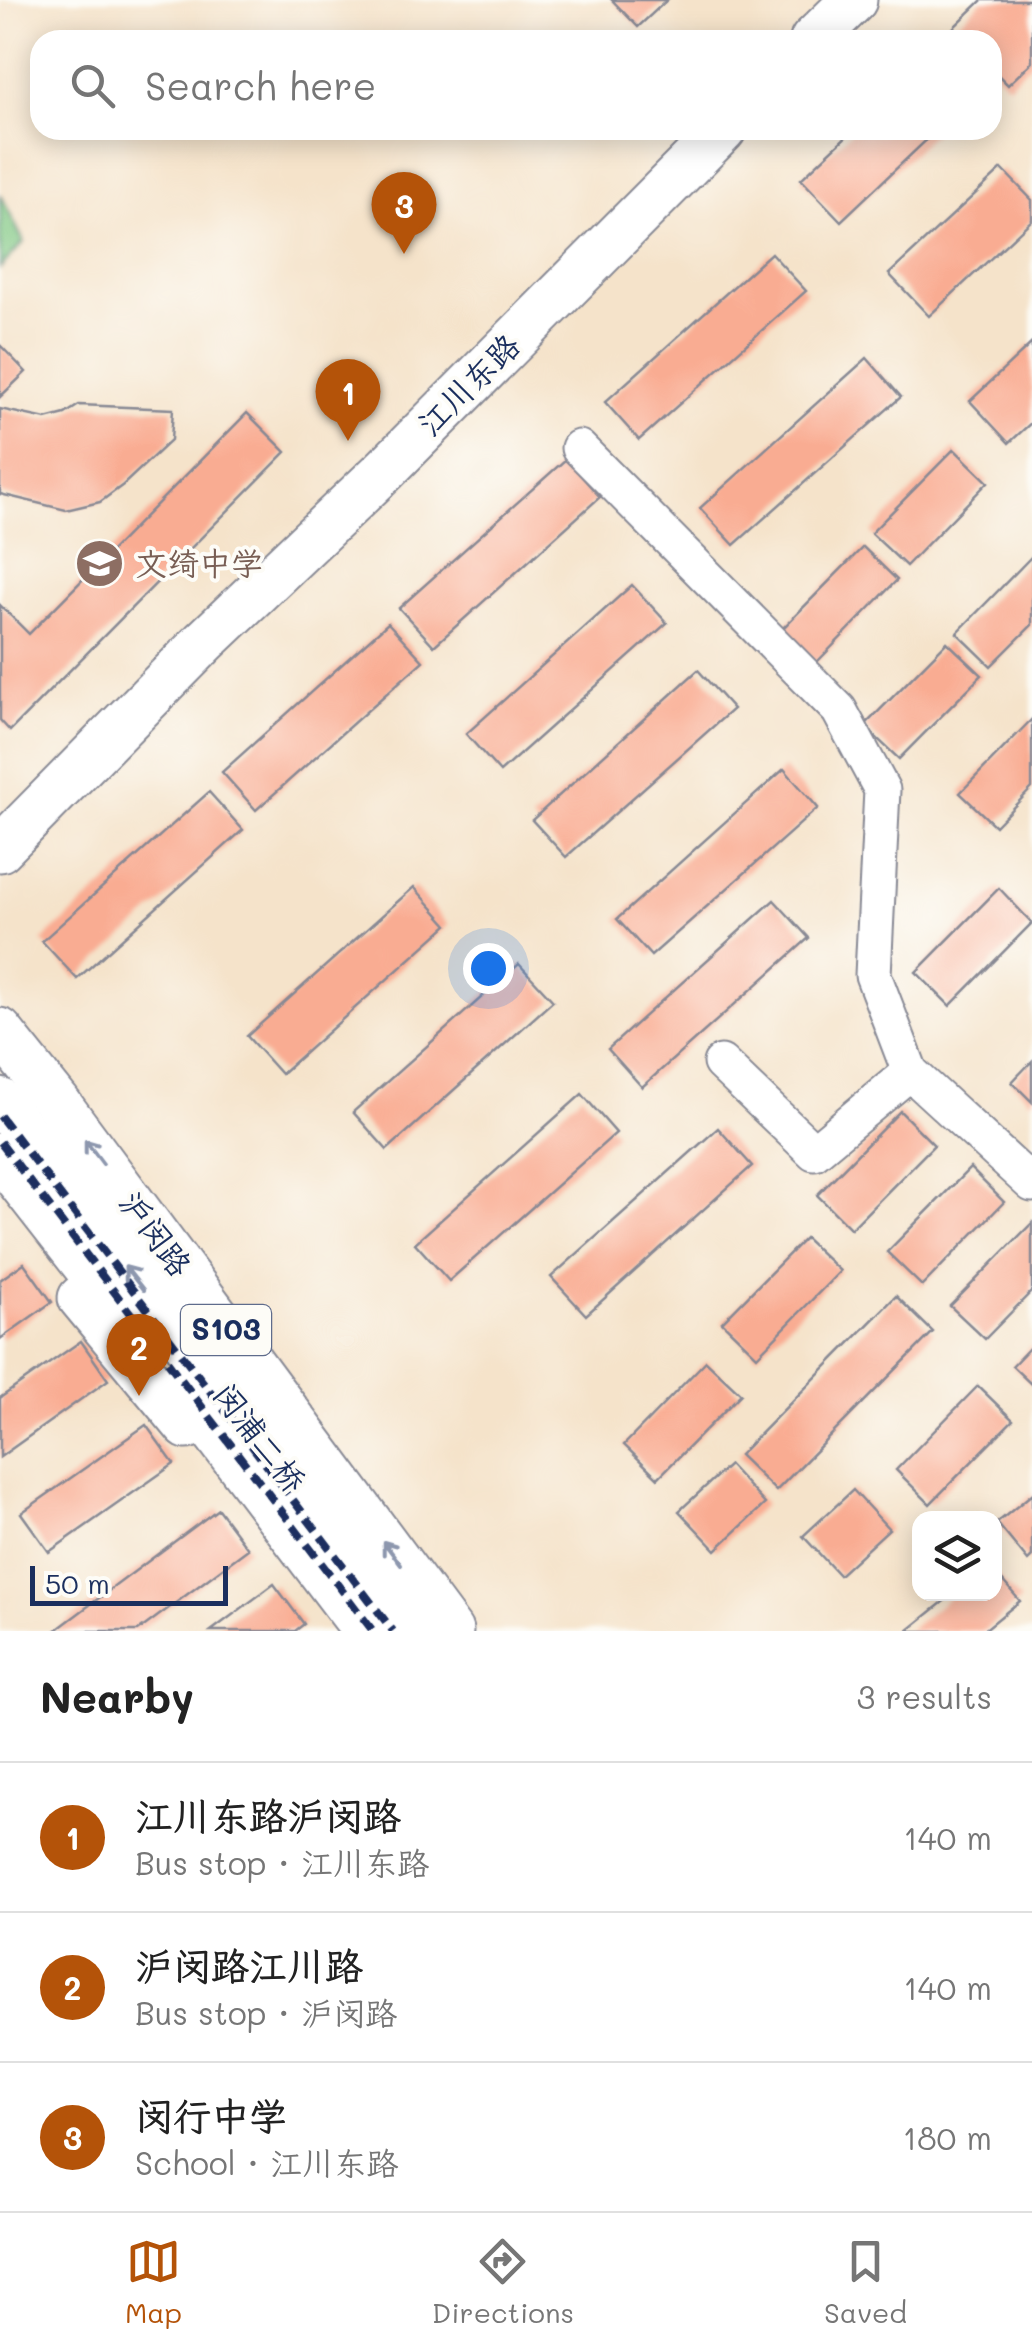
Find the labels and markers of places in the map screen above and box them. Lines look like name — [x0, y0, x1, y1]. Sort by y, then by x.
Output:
pin: 3 — [372, 172, 436, 254]
pin: 1 — [316, 358, 380, 441]
school or university icon: 文绮中学 — [74, 538, 126, 590]
place label: 文绮中学 — [135, 541, 263, 583]
pin: 2 — [106, 1314, 172, 1396]

